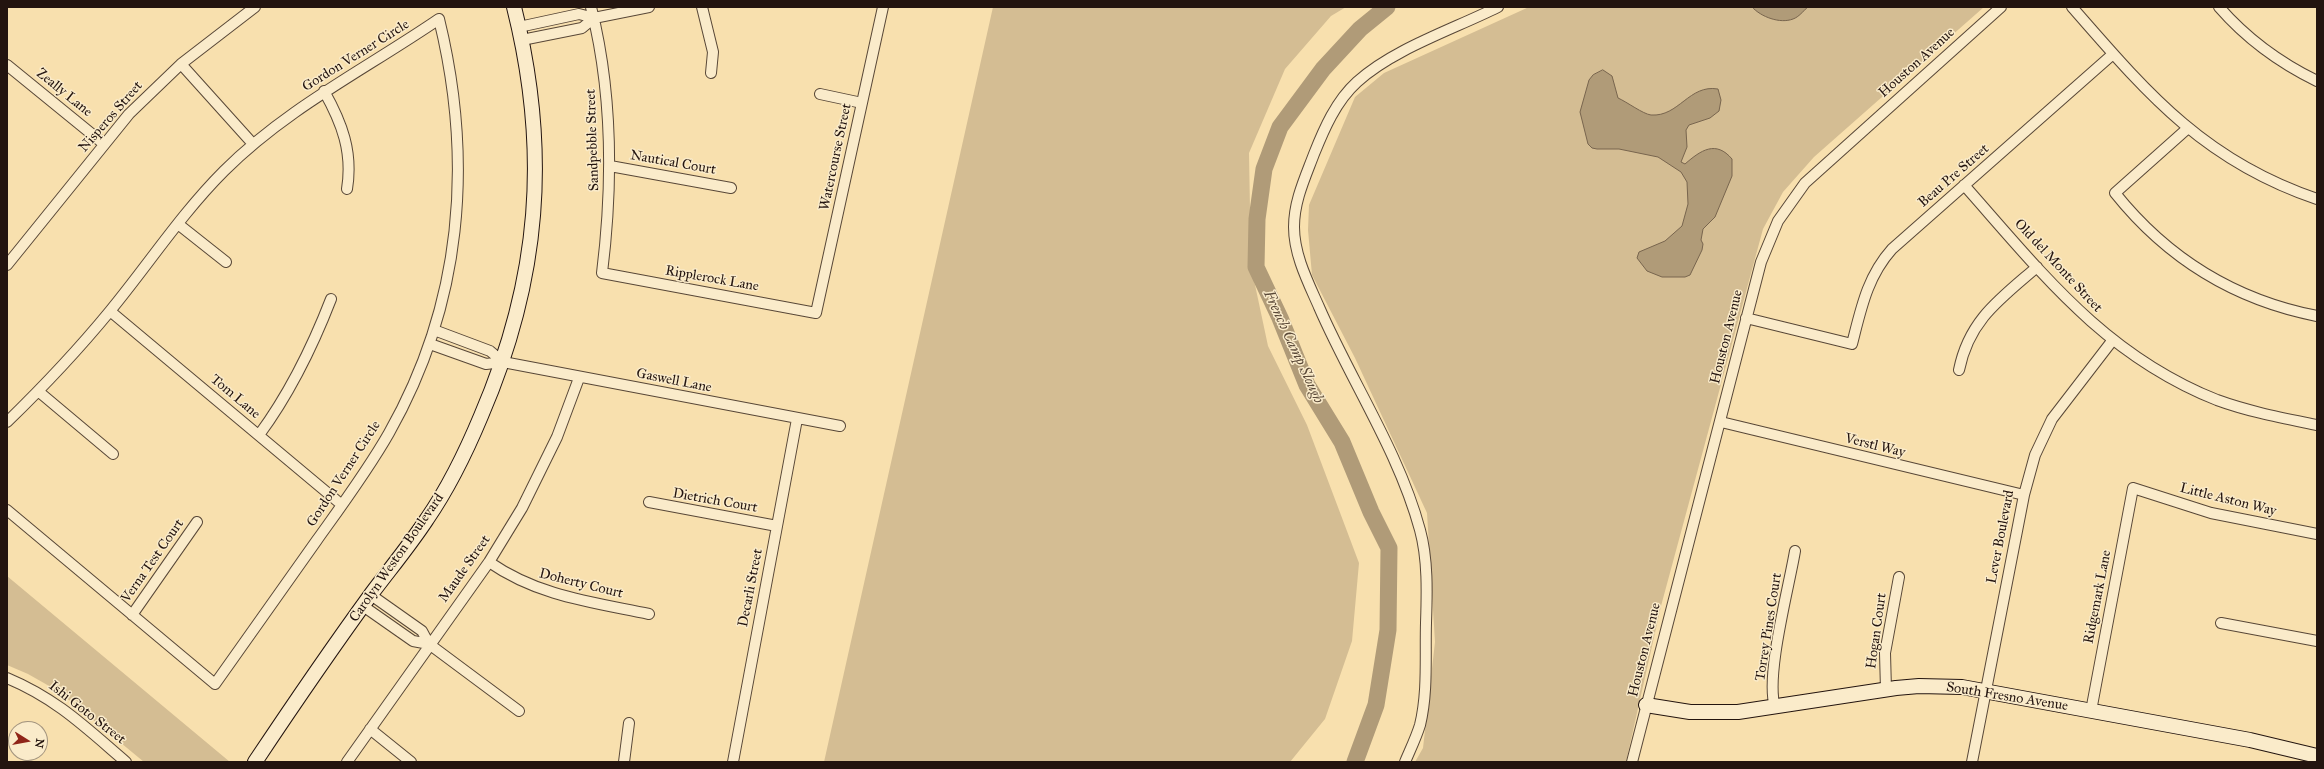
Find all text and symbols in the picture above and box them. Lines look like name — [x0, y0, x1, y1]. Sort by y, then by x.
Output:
street label: Gordon Verner Circle — [299, 16, 413, 96]
street label: Houston Avenue — [1876, 25, 1958, 101]
street label: Zeally Lane — [33, 65, 95, 121]
street label: Nisperos Street — [76, 78, 146, 156]
street label: Sandpebble Street — [583, 89, 603, 191]
street label: Watercourse Street — [816, 102, 856, 212]
street label: Beau Pre Street — [1915, 141, 1993, 211]
street label: Nautical Court — [629, 147, 717, 179]
street label: Old del Monte Street — [2010, 216, 2106, 316]
street label: Ripplerock Lane — [664, 263, 760, 295]
water label: French Camp Slough — [1259, 288, 1327, 406]
street label: Houston Avenue — [1707, 288, 1747, 386]
street label: Gaswell Lane — [635, 365, 713, 397]
street label: Tom Lane — [207, 371, 263, 423]
street label: Gordon Verner Circle — [303, 418, 385, 530]
street label: Verstl Way — [1843, 430, 1907, 462]
street label: Little Aston Way — [2178, 480, 2278, 520]
street label: Dietrich Court — [671, 485, 759, 517]
street label: Lever Boulevard — [1984, 489, 2018, 585]
street label: Carolyn Weston Boulevard — [346, 491, 448, 625]
street label: Verna Test Court — [118, 516, 188, 606]
street label: Maude Street — [436, 532, 494, 606]
street label: Decarli Street — [735, 547, 767, 629]
street label: Ridgemark Lane — [2081, 549, 2115, 645]
street label: Doherty Court — [537, 565, 625, 603]
street label: Torrey Pines Court — [1752, 572, 1786, 682]
street label: Hogan Court — [1863, 592, 1891, 670]
street label: Houston Avenue — [1625, 601, 1665, 699]
street label: Ishi Goto Street — [45, 678, 129, 748]
street label: South Fresno Avenue — [1945, 679, 2069, 715]
north arrow — [8, 721, 48, 761]
text: N — [32, 737, 47, 749]

